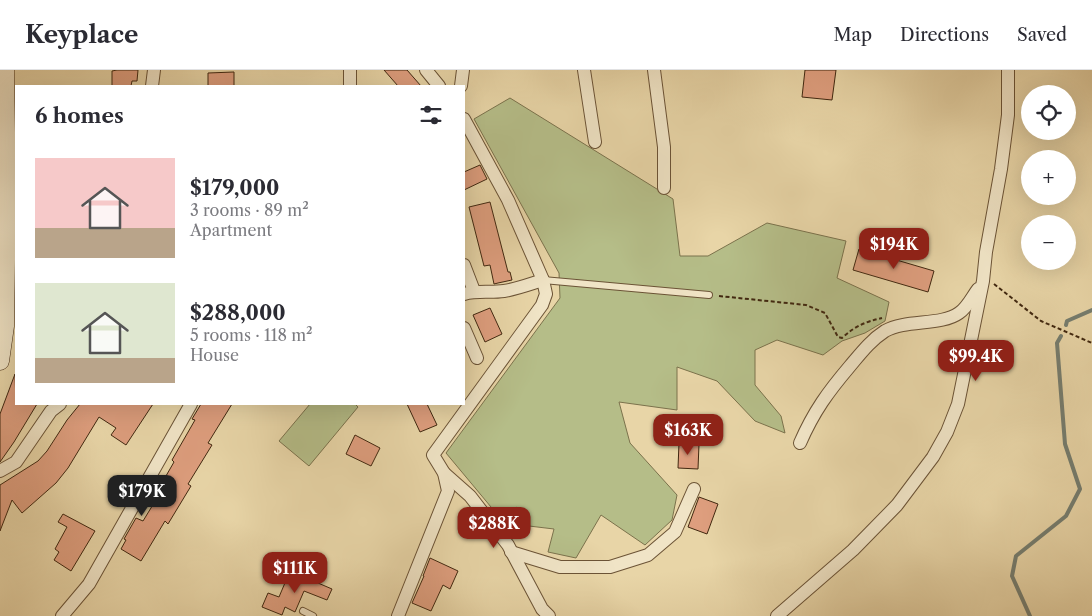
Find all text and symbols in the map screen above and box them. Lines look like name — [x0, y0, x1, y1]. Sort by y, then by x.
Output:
text: Keyplace — [25, 20, 138, 49]
text: Map — [833, 24, 872, 46]
text: Directions — [900, 24, 989, 46]
text: Saved — [1017, 24, 1067, 46]
map controls — [1021, 85, 1076, 270]
button: locate — [1021, 85, 1076, 140]
icon: filters — [417, 101, 445, 129]
text: 6 homes — [35, 103, 124, 128]
button: + — [1021, 150, 1076, 205]
text: $179,000 — [190, 175, 279, 200]
icon: home — [75, 178, 135, 238]
text: 3 rooms · 89 m² — [190, 200, 309, 220]
button: − — [1021, 215, 1076, 270]
text: Apartment — [190, 220, 272, 240]
pin: $194K — [859, 228, 929, 270]
text: $194K — [870, 234, 918, 254]
text: $288,000 — [190, 300, 286, 325]
icon: home — [75, 303, 135, 363]
text: 5 rooms · 118 m² — [190, 325, 313, 345]
pin: $99.4K — [935, 340, 1017, 382]
text: House — [190, 345, 239, 365]
text: $99.4K — [949, 346, 1003, 366]
pin: $163K — [653, 414, 723, 456]
text: $163K — [664, 420, 712, 440]
pin: $179K — [107, 474, 177, 517]
text: $179K — [119, 481, 165, 501]
pin: $288K — [459, 506, 529, 549]
text: $288K — [469, 513, 519, 533]
pin: $111K — [260, 552, 330, 594]
text: $111K — [273, 558, 317, 578]

